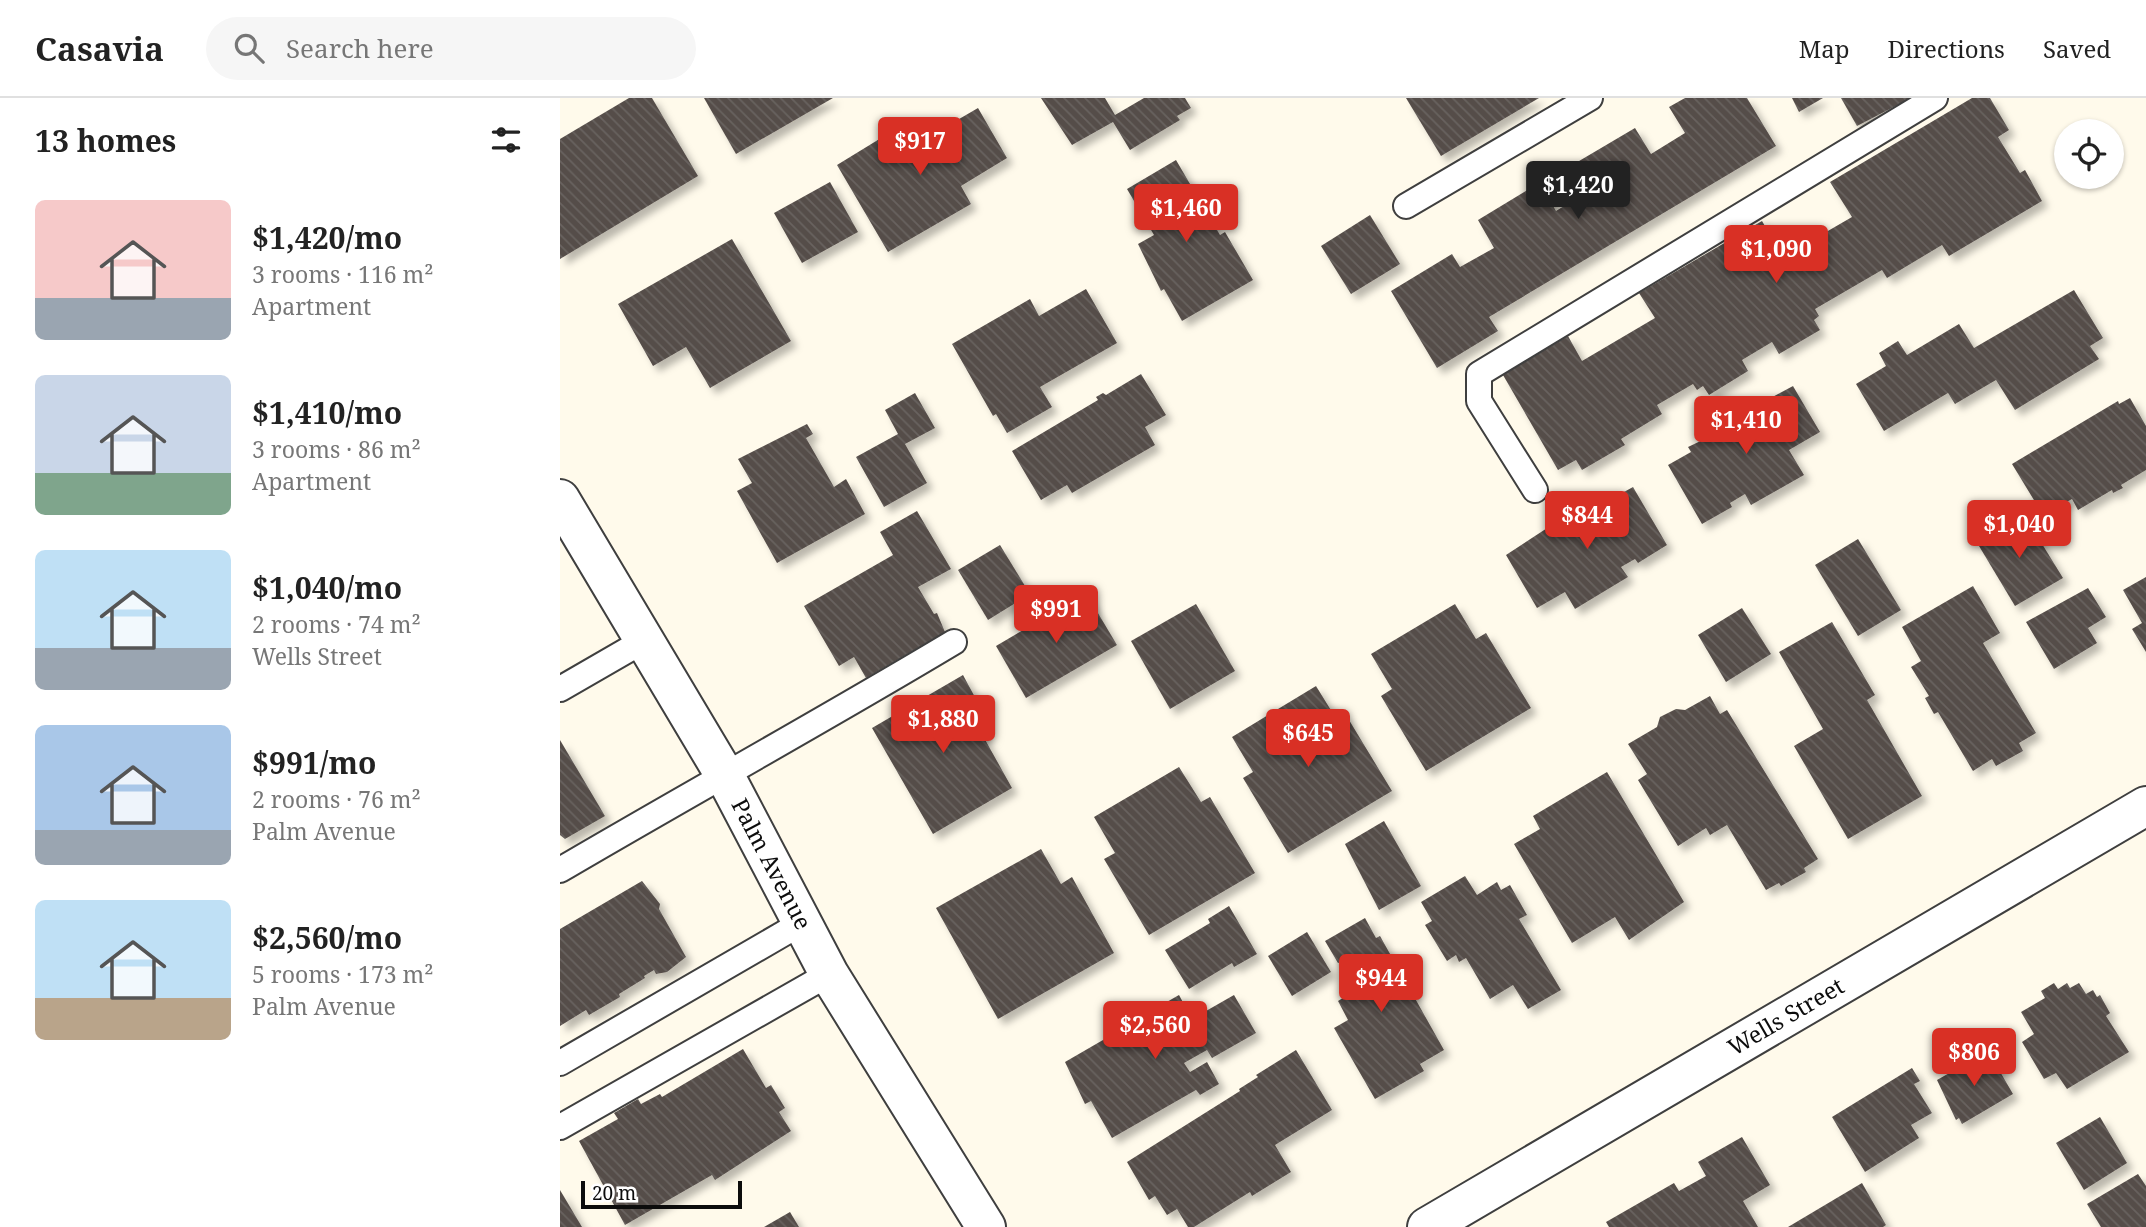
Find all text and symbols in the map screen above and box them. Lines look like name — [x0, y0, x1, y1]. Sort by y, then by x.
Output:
search box — [206, 17, 696, 80]
text: Casavia — [35, 26, 164, 71]
icon: search — [230, 29, 268, 67]
text: Search here — [286, 30, 434, 66]
text: Map — [1799, 32, 1850, 65]
text: Directions — [1888, 32, 2005, 65]
text: Saved — [2043, 32, 2111, 65]
pin: $917 — [879, 118, 961, 177]
map controls — [2054, 119, 2124, 189]
button: locate — [2054, 119, 2124, 189]
text: 13 homes — [35, 120, 176, 161]
icon: filters — [487, 121, 525, 159]
text: $917 — [894, 124, 946, 156]
pin: $1,420 — [1521, 162, 1635, 221]
text: $1,420 — [1542, 168, 1614, 200]
pin: $1,460 — [1129, 184, 1243, 244]
text: $1,460 — [1150, 191, 1222, 223]
text: $1,420/mo — [252, 217, 402, 258]
pin: $1,090 — [1719, 226, 1833, 285]
icon: home — [91, 228, 175, 312]
text: $1,090 — [1740, 232, 1812, 264]
text: 3 rooms · 116 m² — [252, 258, 434, 290]
text: Apartment — [252, 290, 371, 322]
text: $1,410/mo — [252, 392, 402, 433]
pin: $1,410 — [1689, 396, 1803, 456]
icon: home — [91, 403, 175, 487]
text: $1,410 — [1710, 403, 1782, 435]
text: 3 rooms · 86 m² — [252, 433, 421, 465]
text: Apartment — [252, 465, 371, 497]
pin: $844 — [1546, 491, 1628, 551]
text: $844 — [1561, 498, 1613, 530]
pin: $1,040 — [1962, 500, 2076, 560]
text: $1,040 — [1983, 507, 2055, 539]
text: $1,040/mo — [252, 567, 402, 608]
icon: home — [91, 578, 175, 662]
pin: $991 — [1015, 586, 1097, 645]
text: $991 — [1030, 592, 1082, 624]
text: 2 rooms · 74 m² — [252, 608, 421, 640]
text: Wells Street — [252, 640, 382, 672]
pin: $1,880 — [886, 696, 1000, 755]
text: $1,880 — [907, 702, 979, 734]
pin: $645 — [1267, 710, 1349, 769]
text: $645 — [1282, 716, 1334, 748]
text: $991/mo — [252, 742, 376, 783]
icon: home — [91, 753, 175, 837]
text: 2 rooms · 76 m² — [252, 783, 421, 815]
street label: Palm Avenue — [725, 792, 820, 935]
text: Palm Avenue — [252, 815, 396, 847]
text: $2,560/mo — [252, 917, 402, 958]
icon: home — [91, 928, 175, 1012]
pin: $944 — [1340, 954, 1422, 1014]
text: 5 rooms · 173 m² — [252, 958, 434, 990]
text: $944 — [1355, 961, 1407, 993]
street label: Wells Street — [1721, 969, 1850, 1063]
text: Palm Avenue — [252, 990, 396, 1022]
pin: $2,560 — [1098, 1002, 1212, 1061]
text: $2,560 — [1119, 1008, 1191, 1040]
pin: $806 — [1933, 1028, 2015, 1088]
text: $806 — [1948, 1035, 2000, 1067]
scale bar — [581, 1178, 742, 1210]
text: 20 m — [592, 1180, 636, 1206]

